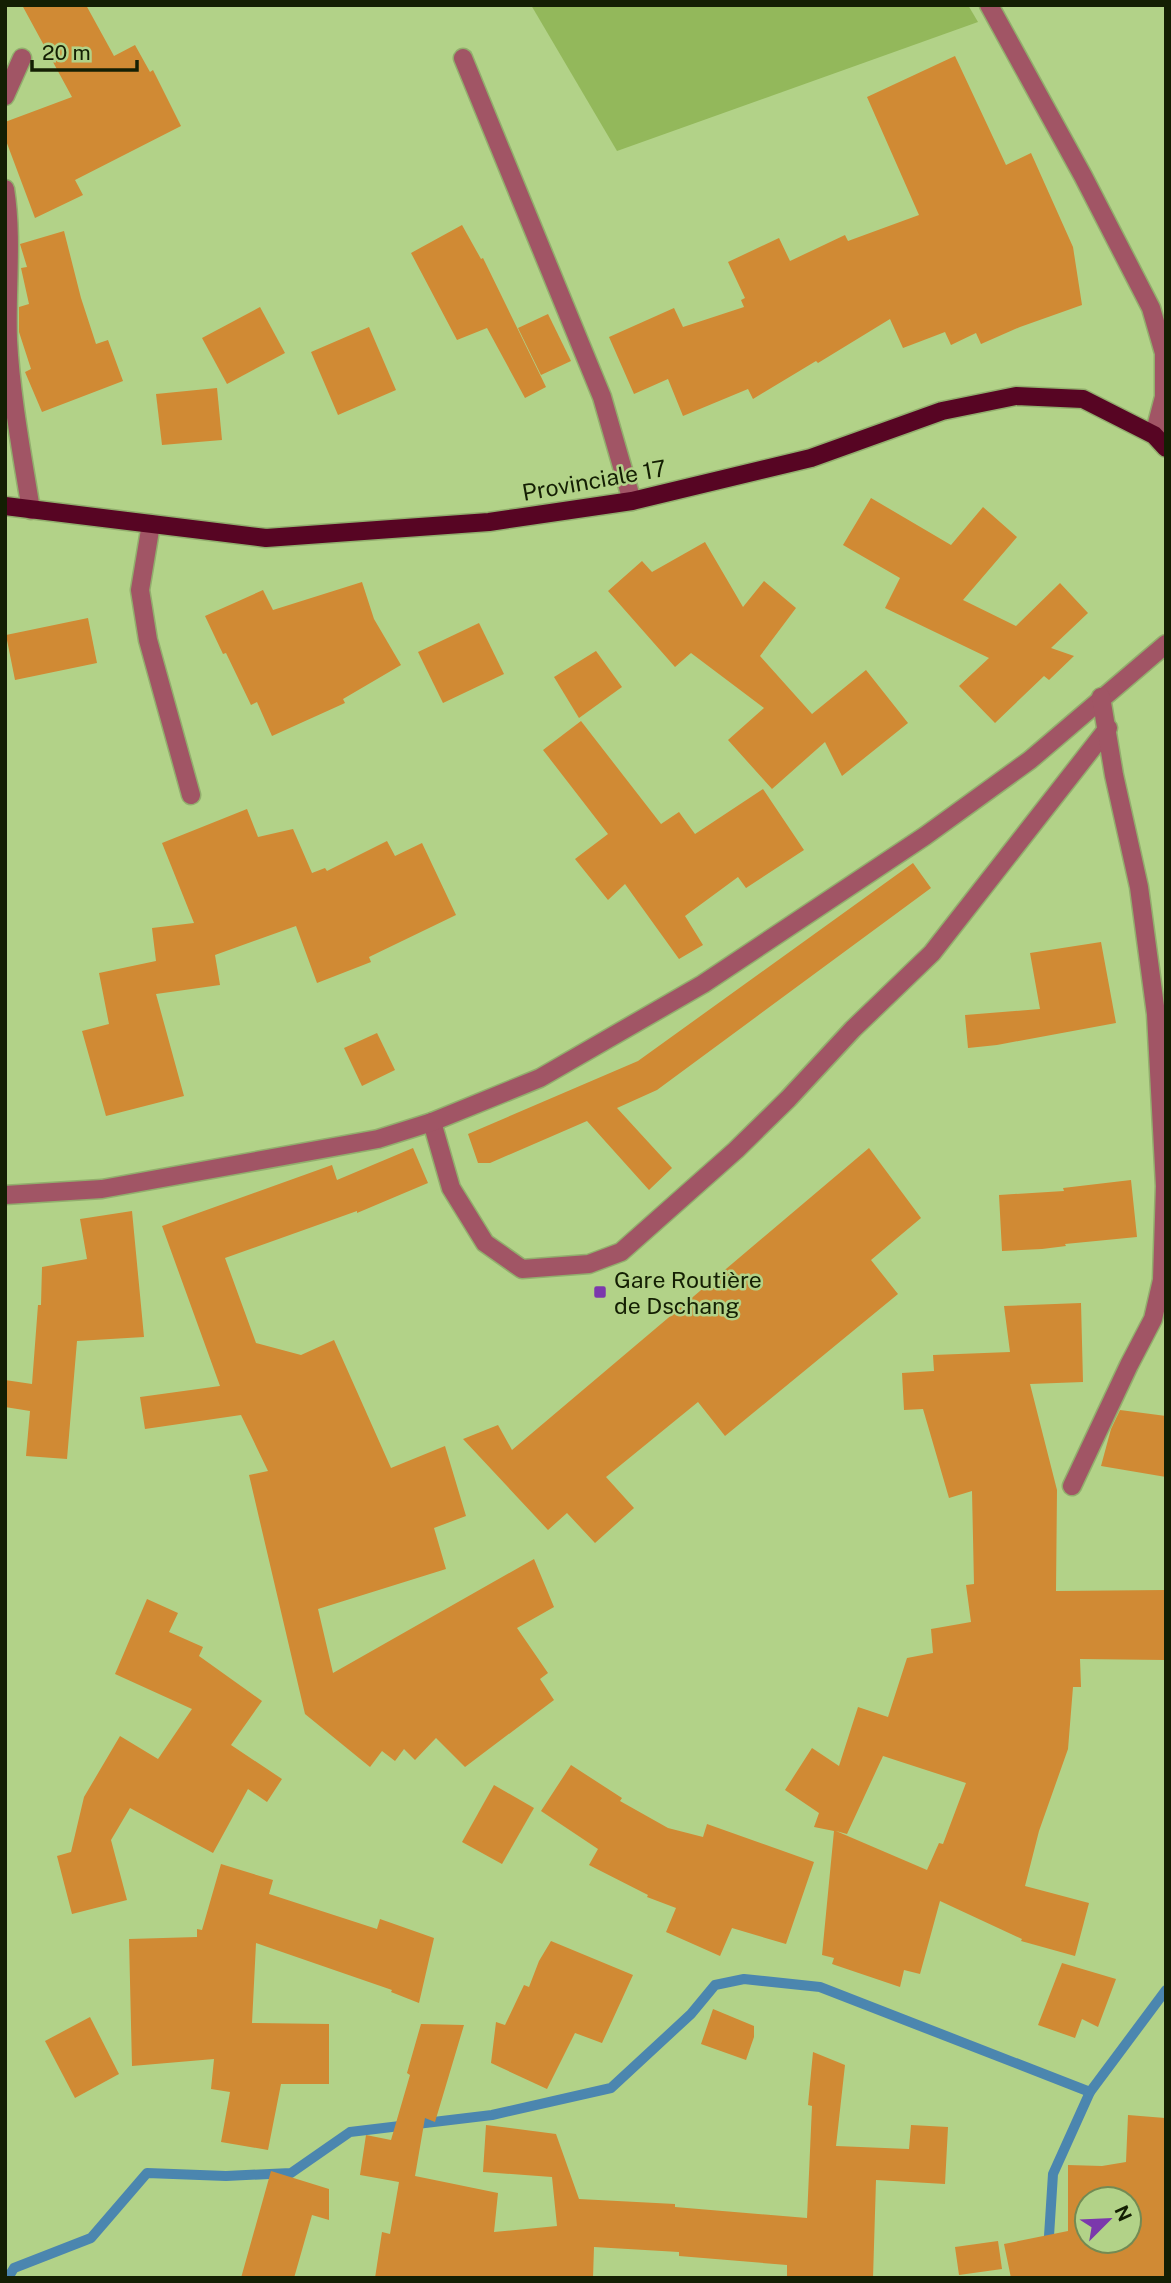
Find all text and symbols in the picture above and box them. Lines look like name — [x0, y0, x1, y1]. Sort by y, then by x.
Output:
scale bar — [32, 28, 136, 72]
text: 20 m — [42, 40, 91, 65]
street label: Provinciale 17 — [520, 454, 668, 506]
place label: Gare Routière de Dschang — [614, 1266, 762, 1319]
marker: Gare Routière de Dschang — [592, 1284, 608, 1300]
north arrow — [1073, 2185, 1143, 2255]
text: N — [1110, 2202, 1137, 2224]

